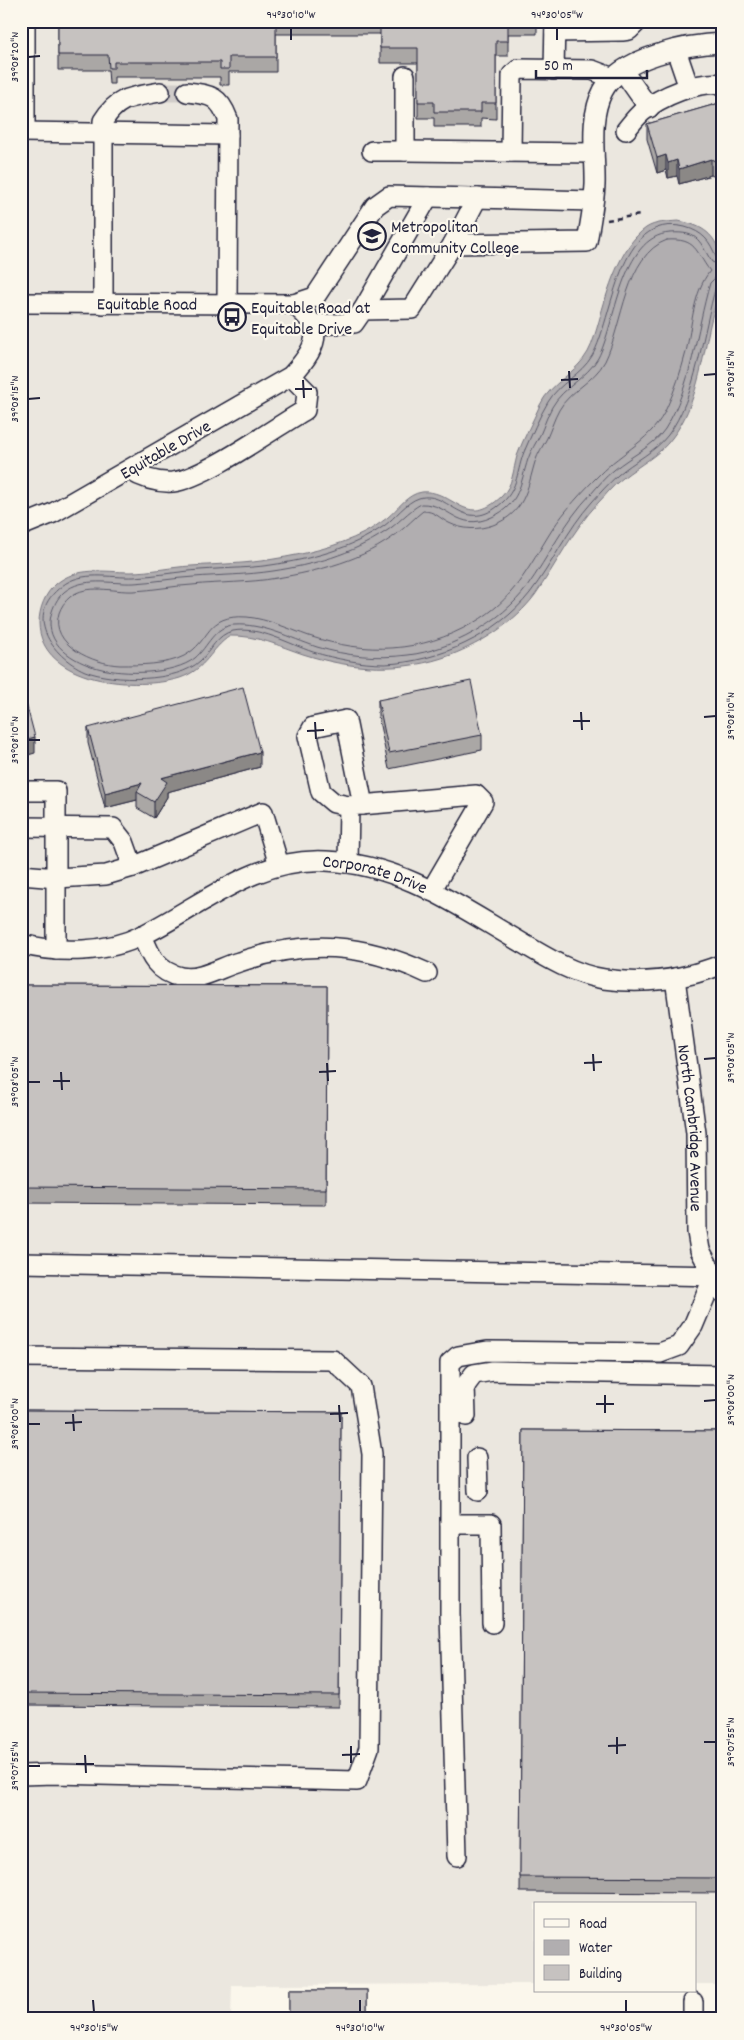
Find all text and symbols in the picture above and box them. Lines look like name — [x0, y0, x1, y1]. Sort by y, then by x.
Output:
text: 94°30'10"W — [267, 7, 316, 24]
text: 94°30'05"W — [531, 7, 583, 24]
text: 39°08'20"N — [7, 32, 24, 82]
scale bar — [536, 48, 648, 80]
text: 50 m — [544, 56, 573, 78]
place label: Metropolitan Community College — [391, 216, 519, 262]
school or university icon: Metropolitan Community College — [357, 221, 387, 251]
street label: Equitable Road — [97, 293, 197, 319]
place label: Equitable Road at Equitable Drive — [251, 297, 371, 343]
bus stop icon: Equitable Road at Equitable Drive — [217, 302, 247, 332]
text: 39°08'15"N — [723, 351, 740, 397]
text: 39°08'15"N — [7, 376, 24, 422]
street label: Equitable Drive — [116, 415, 216, 487]
text: 39°08'10"N — [723, 692, 740, 740]
text: 39°08'10"N — [7, 716, 24, 764]
street label: Corporate Drive — [322, 851, 431, 902]
text: 39°08'05"N — [723, 1033, 740, 1083]
street label: North Cambridge Avenue — [669, 1043, 707, 1212]
text: 39°08'05"N — [7, 1057, 24, 1107]
text: 39°08'00"N — [723, 1374, 740, 1426]
text: 39°08'00"N — [7, 1398, 24, 1450]
text: 39°07'55"N — [723, 1717, 740, 1767]
text: 39°07'55"N — [7, 1741, 24, 1791]
legend — [534, 1902, 696, 1992]
text: Road — [579, 1914, 607, 1936]
text: Water — [579, 1938, 613, 1960]
text: Building — [579, 1964, 622, 1986]
text: 94°30'15"W — [70, 2020, 118, 2037]
text: 94°30'10"W — [336, 2020, 385, 2037]
text: 94°30'05"W — [600, 2020, 652, 2037]

